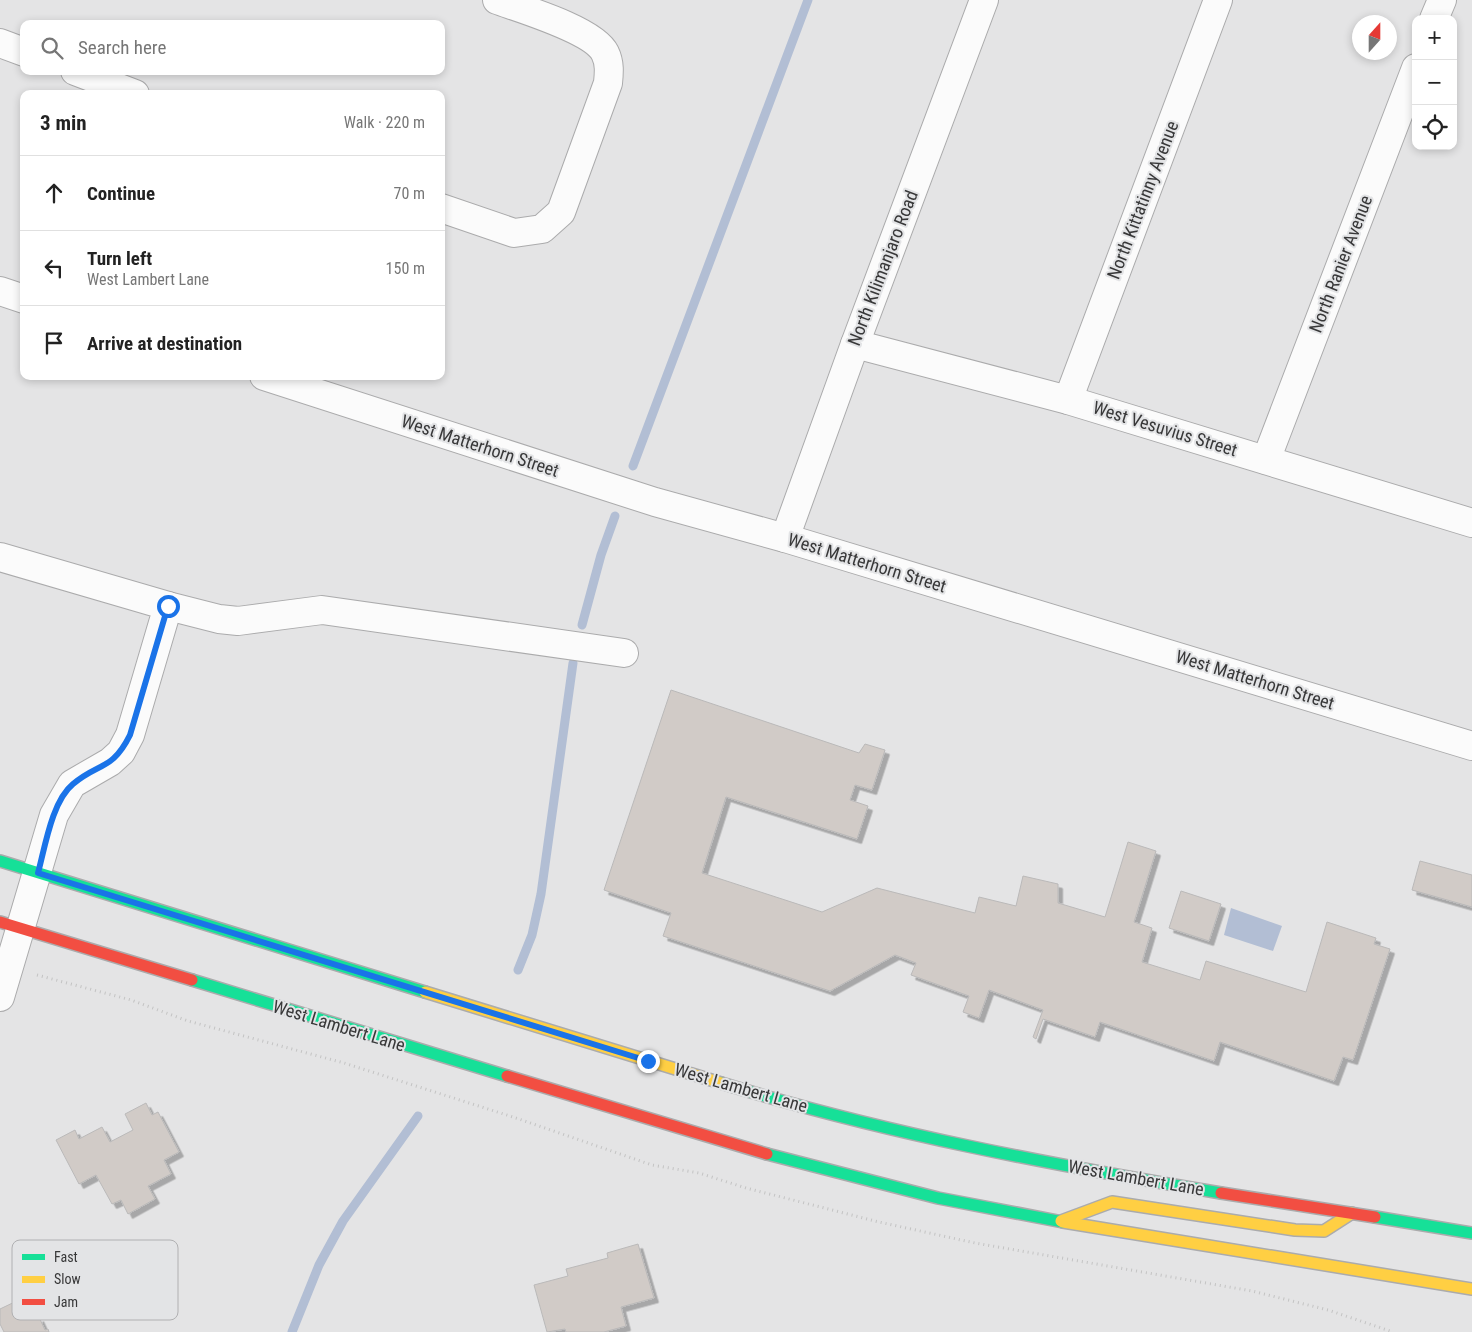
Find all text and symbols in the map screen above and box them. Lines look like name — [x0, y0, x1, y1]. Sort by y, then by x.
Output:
north arrow — [1352, 15, 1397, 60]
map controls — [1412, 15, 1457, 150]
button: + — [1412, 15, 1457, 60]
search box — [20, 20, 445, 75]
icon: search — [38, 34, 66, 62]
text: Search here — [78, 36, 166, 59]
button: − — [1412, 60, 1457, 105]
button: locate — [1412, 105, 1457, 150]
text: 3 min — [40, 111, 87, 135]
text: Walk · 220 m — [344, 113, 425, 132]
street label: North Kittatinny Avenue — [1103, 118, 1182, 282]
icon: ahead — [40, 179, 68, 207]
text: Continue — [87, 182, 155, 205]
text: 70 m — [393, 184, 425, 203]
street label: North Kilimanjaro Road — [843, 187, 922, 348]
street label: North Ranier Avenue — [1305, 192, 1376, 335]
text: Turn left — [87, 247, 152, 270]
icon: left — [40, 254, 68, 282]
text: 150 m — [386, 259, 425, 278]
text: West Lambert Lane — [87, 270, 209, 289]
icon: arrive — [40, 329, 68, 357]
text: Arrive at destination — [87, 332, 242, 355]
street label: West Vesuvius Street — [1091, 397, 1240, 460]
street label: West Matterhorn Street — [399, 410, 562, 481]
street label: West Matterhorn Street — [785, 528, 949, 597]
route start — [157, 595, 180, 618]
street label: West Matterhorn Street — [1173, 645, 1337, 714]
street label: West Lambert Lane — [270, 995, 408, 1056]
route end — [637, 1050, 660, 1073]
street label: West Lambert Lane — [672, 1059, 810, 1117]
street label: West Lambert Lane — [1067, 1155, 1206, 1200]
legend — [12, 1240, 178, 1320]
text: Fast — [54, 1249, 78, 1265]
text: Slow — [54, 1271, 81, 1287]
text: Jam — [54, 1294, 78, 1310]

